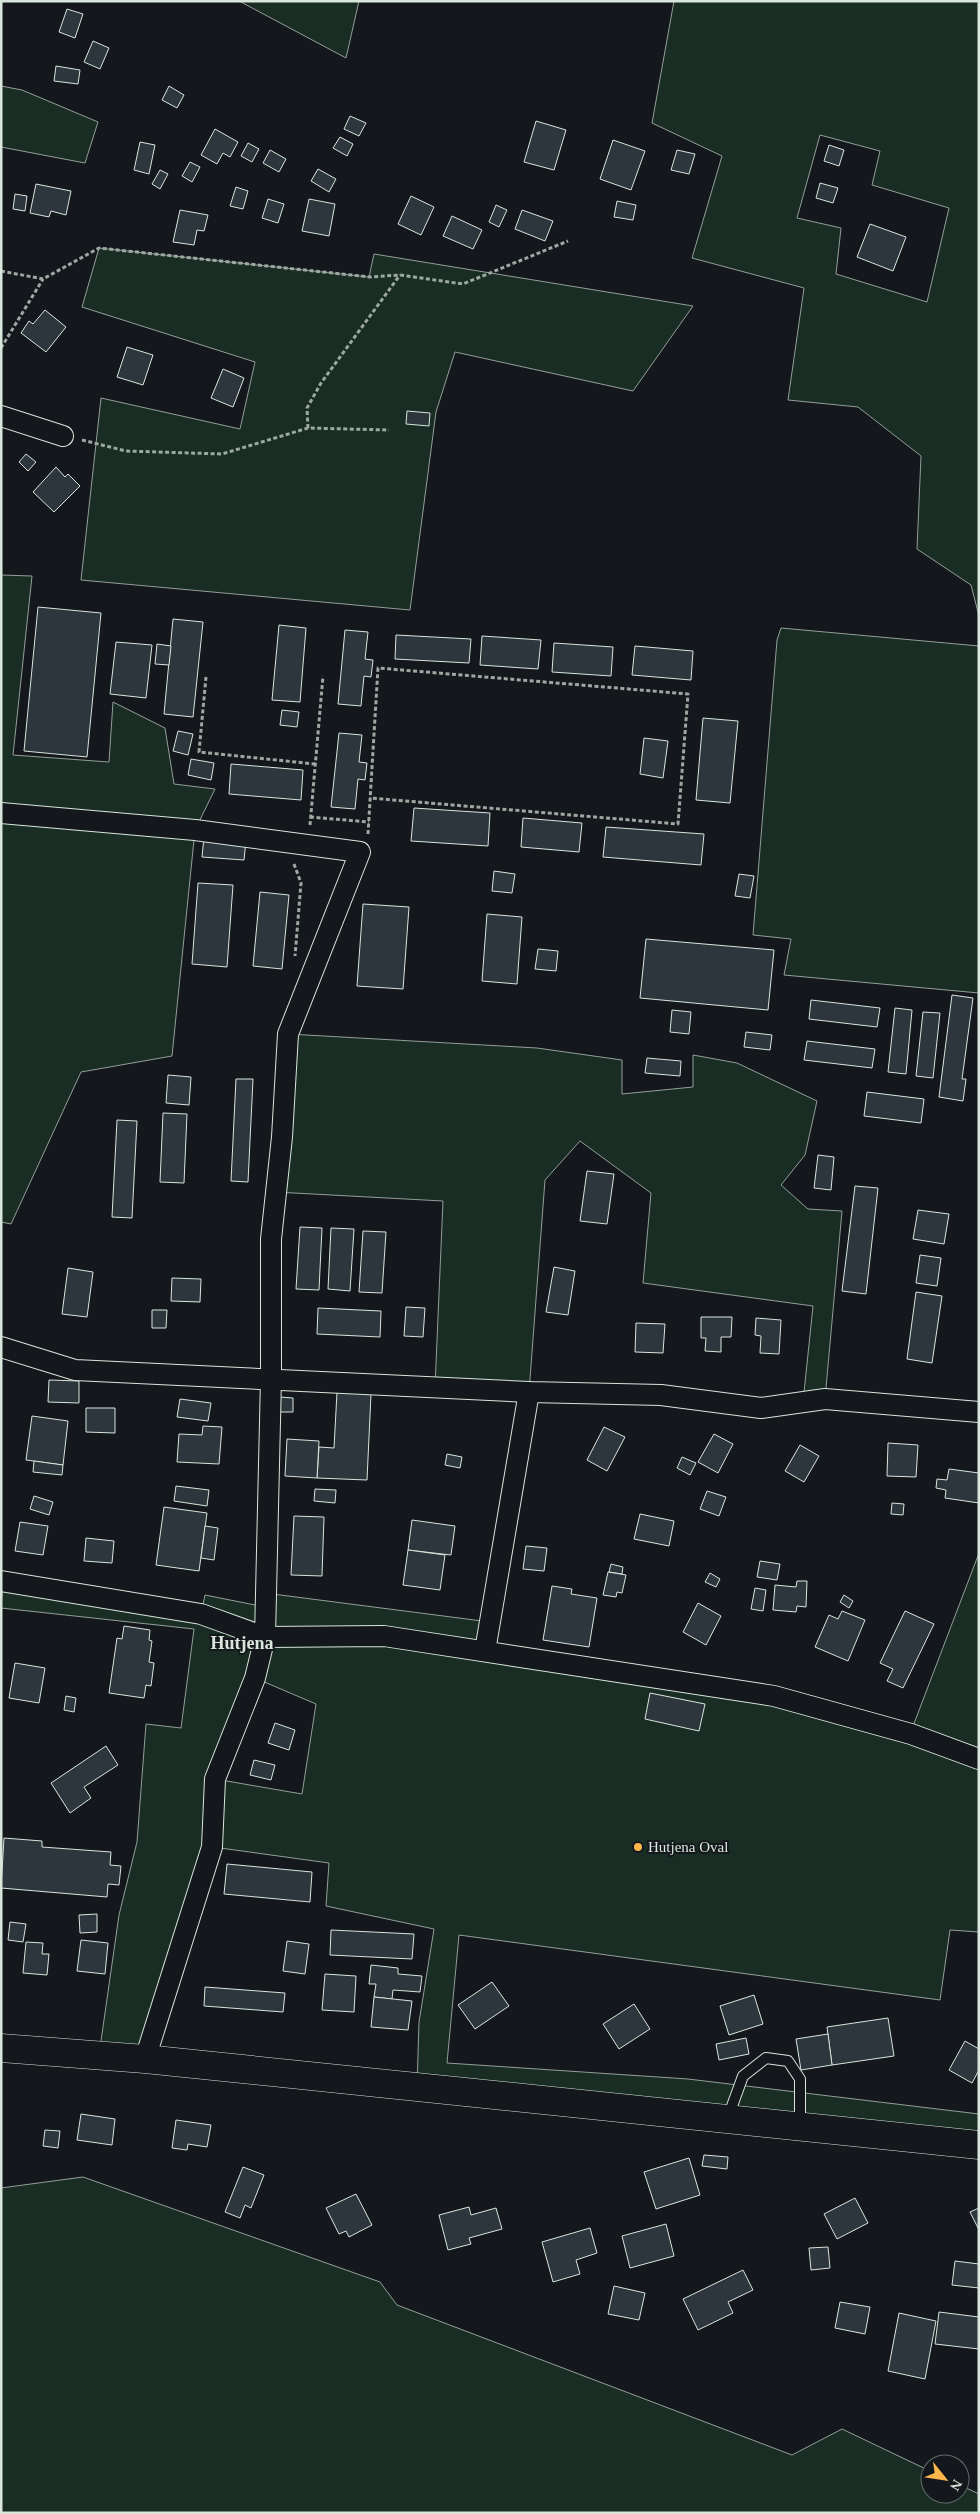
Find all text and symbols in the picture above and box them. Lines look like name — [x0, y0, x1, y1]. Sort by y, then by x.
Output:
district label: Hutjena — [211, 1633, 274, 1653]
place label: Hutjena Oval — [648, 1839, 728, 1855]
marker: Hutjena Oval — [632, 1841, 644, 1853]
north arrow — [920, 2454, 970, 2504]
text: N — [947, 2477, 965, 2493]

